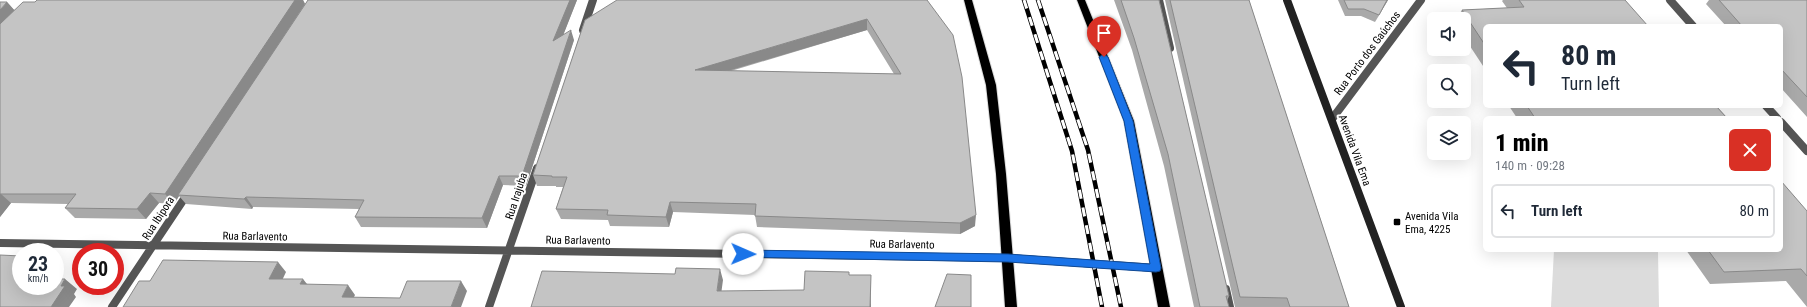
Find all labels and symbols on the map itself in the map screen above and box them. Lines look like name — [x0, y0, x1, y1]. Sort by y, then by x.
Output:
street label: Rua Porto dos Gaúchos — [1332, 9, 1403, 98]
pin — [1087, 16, 1121, 57]
street label: Avenida Vila Ema — [1336, 113, 1373, 188]
street label: Rua Irajuba — [503, 171, 530, 221]
street label: Rua Ibipora — [140, 194, 177, 242]
place label: Avenida Vila Ema, 4225 — [1405, 210, 1458, 236]
marker: Avenida Vila Ema, 4225 — [1392, 217, 1402, 227]
street label: Rua Barlavento — [222, 229, 288, 244]
street label: Rua Barlavento — [545, 233, 611, 248]
position arrow — [722, 233, 764, 275]
street label: Rua Barlavento — [869, 237, 935, 252]
speed limit sign: 30 — [72, 243, 124, 295]

